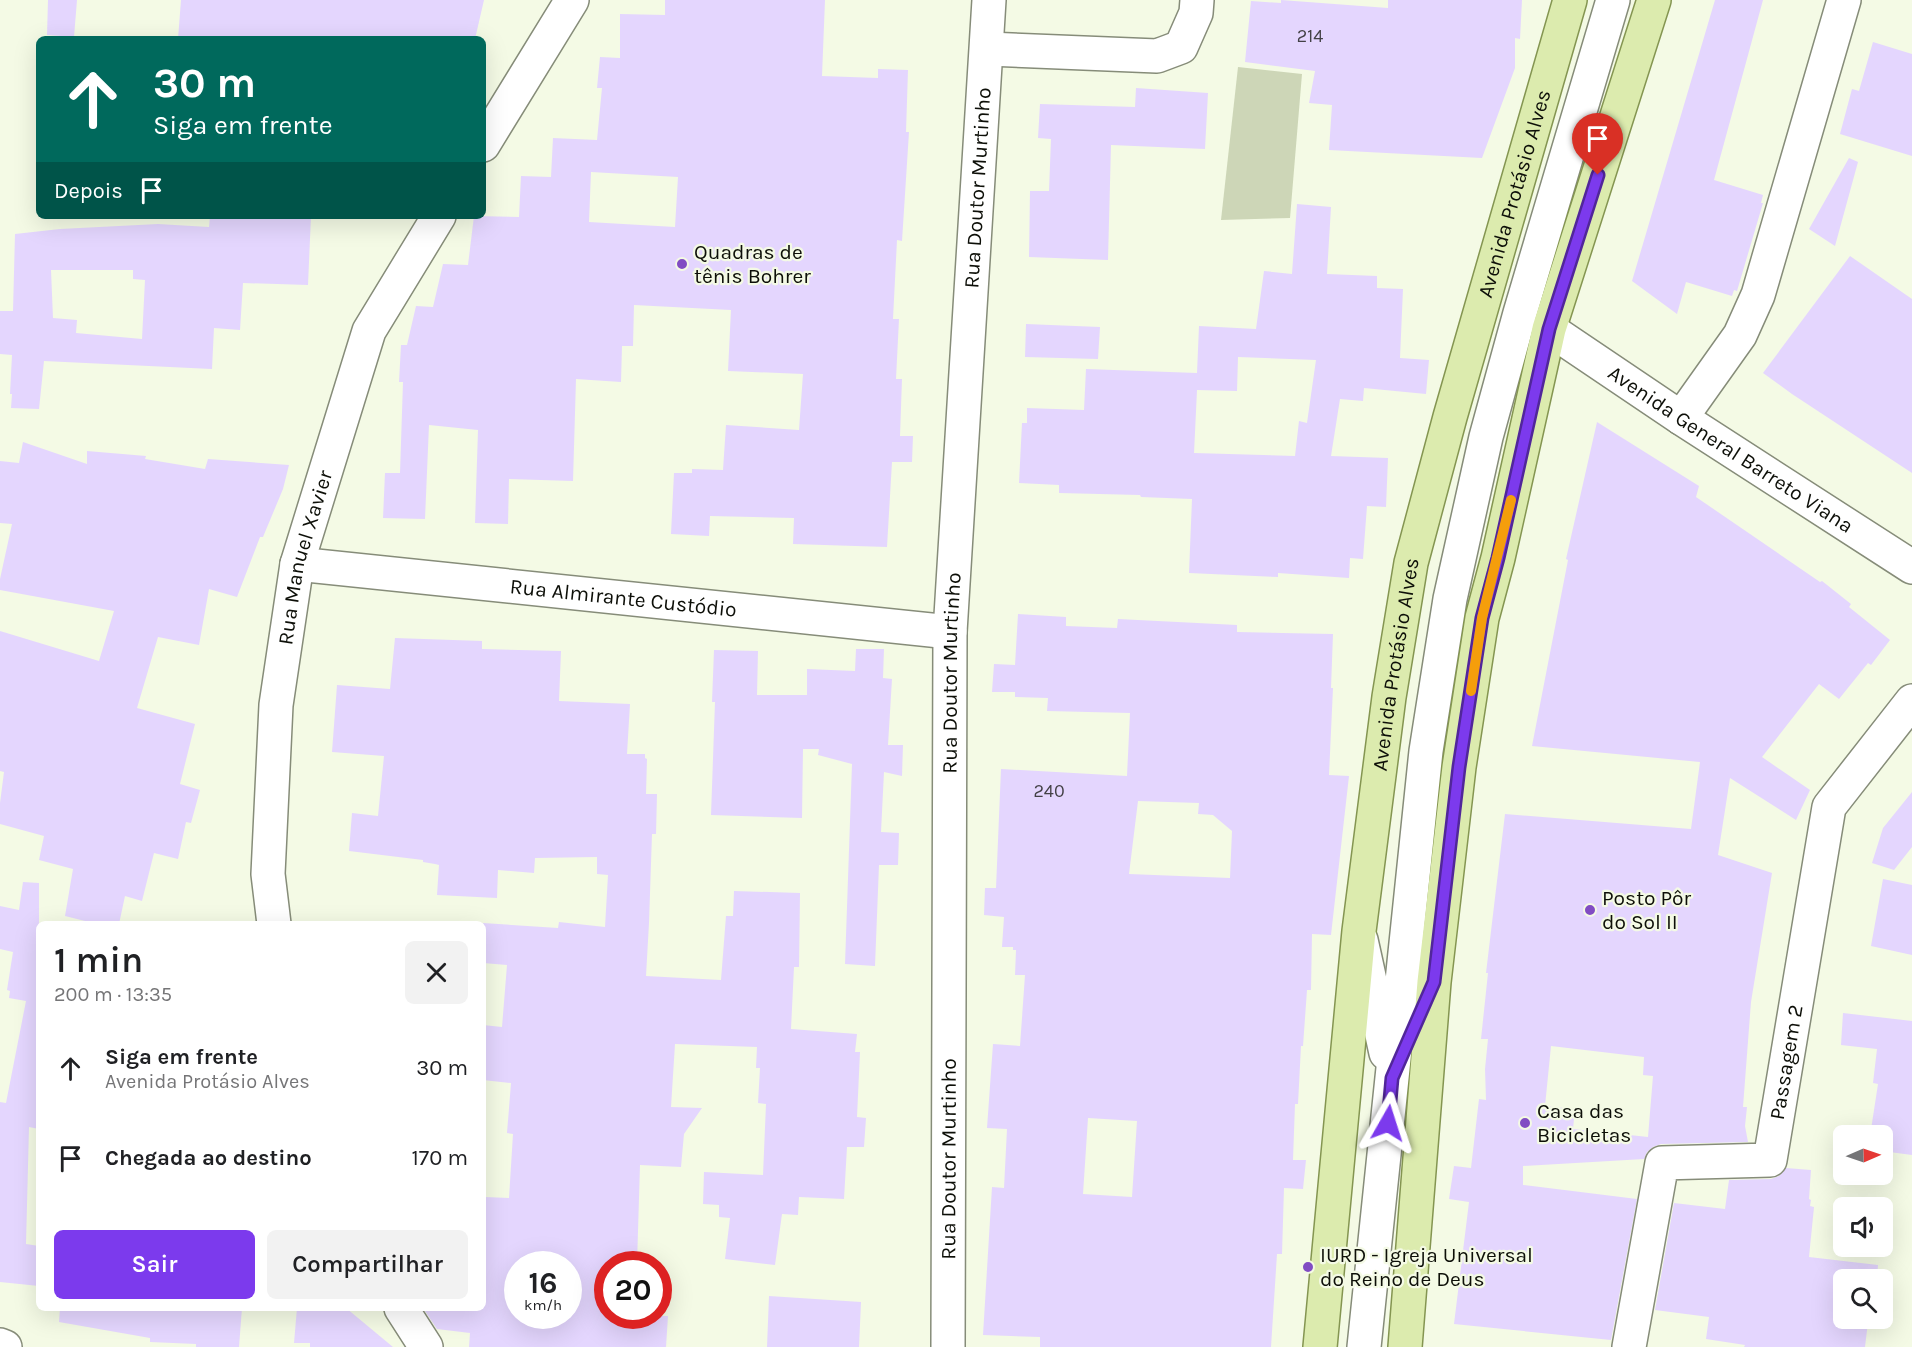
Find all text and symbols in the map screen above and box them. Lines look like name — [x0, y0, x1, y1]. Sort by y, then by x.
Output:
house number: 214 — [1297, 25, 1323, 47]
text: 30 m — [153, 58, 256, 108]
icon: ahead — [54, 60, 132, 138]
street label: Rua Doutor Murtinho — [959, 87, 996, 289]
street label: Avenida Protásio Alves — [1473, 87, 1556, 300]
text: Siga em frente — [153, 109, 333, 141]
pin — [1572, 113, 1623, 175]
icon: arrive — [1581, 122, 1614, 155]
icon: arrive — [135, 174, 168, 207]
text: Depois — [54, 178, 123, 204]
place label: Quadras de tênis Bohrer — [694, 240, 811, 288]
marker: Quadras de tênis Bohrer — [675, 257, 689, 271]
street label: Avenida General Barreto Viana — [1604, 361, 1858, 538]
street label: Rua Manuel Xavier — [273, 467, 337, 646]
street label: Avenida Protásio Alves — [1368, 556, 1424, 772]
street label: Rua Doutor Murtinho — [938, 572, 966, 774]
street label: Rua Almirante Custódio — [509, 574, 738, 622]
house number: 240 — [1033, 780, 1065, 802]
place label: Posto Pôr do Sol II — [1602, 886, 1692, 934]
marker: Posto Pôr do Sol II — [1583, 903, 1597, 917]
text: 1 min — [54, 939, 143, 981]
button: close — [405, 941, 468, 1004]
text: 200 m · 13:35 — [54, 983, 172, 1006]
street label: Passagem 2 — [1765, 1003, 1808, 1122]
text: Siga em frente — [105, 1044, 258, 1070]
icon: ahead — [54, 1052, 87, 1085]
text: 30 m — [416, 1055, 468, 1081]
street label: Rua Doutor Murtinho — [936, 1058, 961, 1260]
text: Avenida Protásio Alves — [105, 1070, 310, 1093]
position arrow — [1356, 1091, 1420, 1155]
place label: Casa das Bicicletas — [1537, 1099, 1631, 1147]
marker: Casa das Bicicletas — [1518, 1116, 1532, 1130]
north arrow — [1833, 1125, 1893, 1185]
map controls — [1833, 1125, 1893, 1329]
icon: arrive — [54, 1142, 87, 1175]
text: Chegada ao destino — [105, 1145, 312, 1171]
text: 170 m — [412, 1145, 468, 1171]
button: sound — [1833, 1197, 1893, 1257]
button: Sair — [54, 1230, 255, 1299]
button: Compartilhar — [267, 1230, 468, 1299]
place label: IURD - Igreja Universal do Reino de Deus — [1320, 1243, 1533, 1291]
speed limit sign: 20 — [594, 1251, 672, 1329]
marker: IURD - Igreja Universal do Reino de Deus — [1301, 1260, 1315, 1274]
text: 16 — [529, 1265, 557, 1301]
button: search — [1833, 1269, 1893, 1329]
text: km/h — [524, 1296, 562, 1314]

